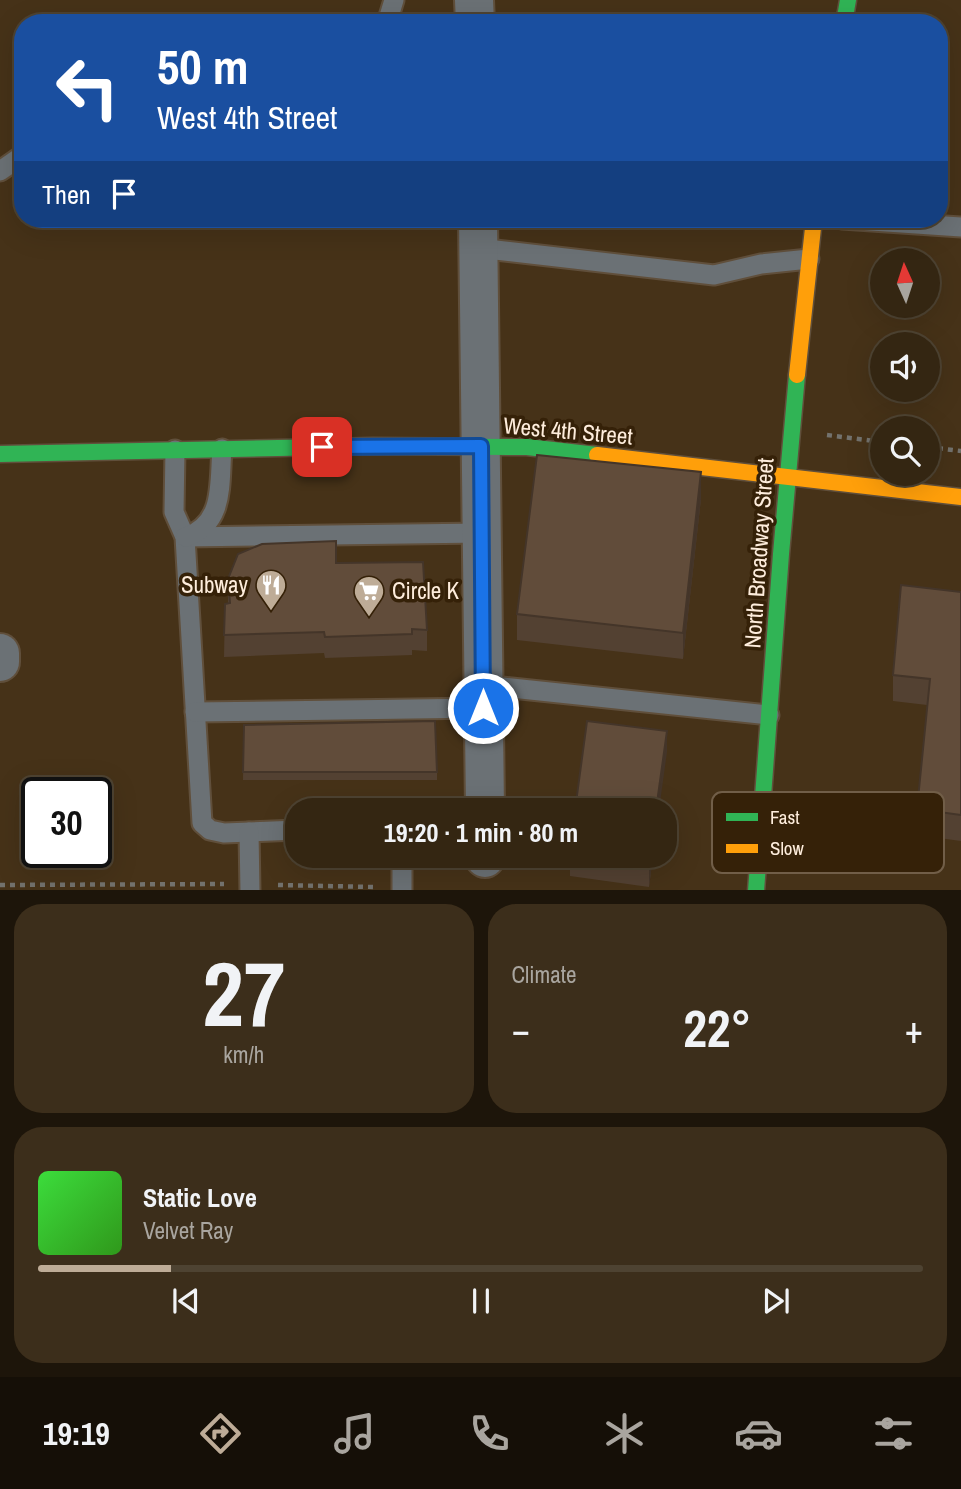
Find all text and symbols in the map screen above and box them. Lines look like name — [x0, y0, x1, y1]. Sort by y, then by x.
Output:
text: 50 m — [157, 33, 249, 99]
icon: left — [42, 42, 133, 133]
text: West 4th Street — [157, 96, 337, 139]
icon: arrive — [105, 175, 143, 213]
text: Then — [42, 177, 91, 212]
north arrow — [870, 248, 940, 318]
map controls — [870, 248, 940, 486]
button: sound — [870, 332, 940, 402]
street label: West 4th Street — [502, 409, 634, 452]
button: search — [870, 416, 940, 486]
pin — [292, 417, 352, 477]
icon: arrive — [303, 428, 341, 466]
street label: North Broadway Street — [736, 457, 781, 649]
restaurant icon: Subway — [254, 568, 288, 612]
place label: Subway — [181, 569, 249, 600]
supermarket icon: Circle K — [352, 574, 386, 618]
place label: Circle K — [392, 575, 459, 606]
position arrow — [446, 671, 520, 745]
speed limit sign: 30 — [21, 777, 112, 868]
legend — [712, 792, 944, 873]
text: Fast — [770, 804, 800, 830]
text: 19:20 · 1 min · 80 m — [384, 815, 578, 850]
text: Slow — [770, 835, 805, 861]
text: 27 — [202, 932, 285, 1054]
text: Climate — [512, 959, 576, 990]
text: 22° — [683, 993, 751, 1063]
text: − — [512, 1004, 530, 1055]
text: + — [905, 1004, 923, 1055]
text: km/h — [223, 1039, 264, 1070]
text: Static Love — [143, 1180, 257, 1215]
text: Velvet Ray — [143, 1215, 233, 1246]
icon: previous — [167, 1282, 205, 1320]
icon: pause — [462, 1282, 500, 1320]
icon: next — [757, 1282, 795, 1320]
icon: directions — [196, 1409, 245, 1458]
icon: music — [330, 1409, 379, 1458]
icon: phone — [465, 1409, 514, 1458]
icon: climate — [600, 1409, 649, 1458]
icon: car — [734, 1409, 783, 1458]
icon: filters — [869, 1409, 918, 1458]
text: 19:19 — [43, 1412, 110, 1455]

